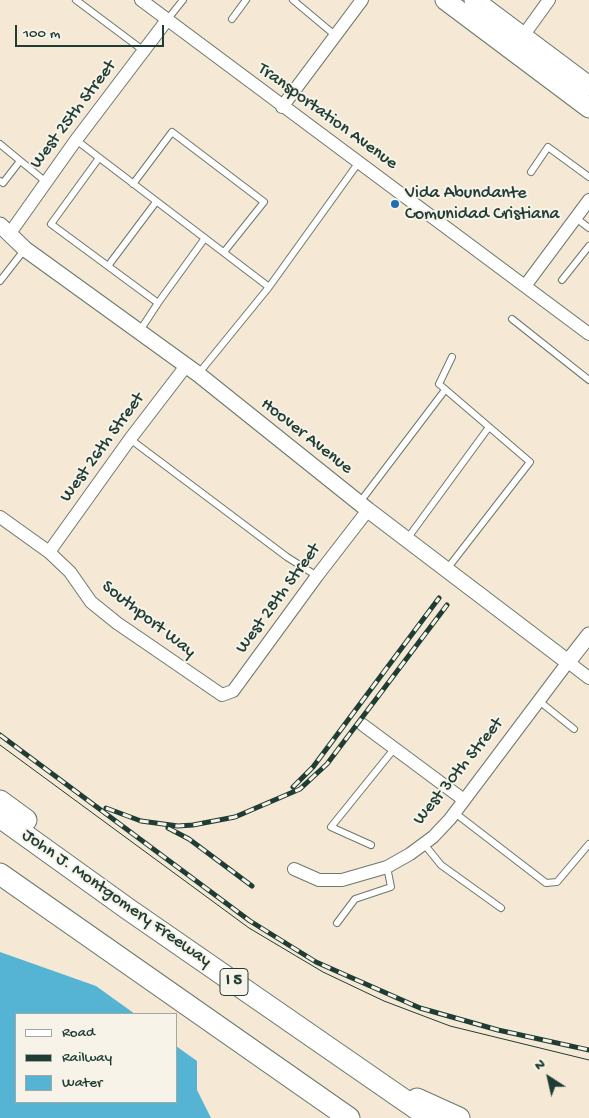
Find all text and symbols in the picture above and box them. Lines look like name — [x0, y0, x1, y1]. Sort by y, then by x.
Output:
scale bar — [18, 15, 166, 47]
text: 100 m — [23, 25, 60, 43]
street label: West 25th Street — [26, 56, 122, 174]
street label: Transportation Avenue — [253, 59, 401, 175]
place label: Vida Abundante Comunidad Cristiana — [405, 183, 560, 225]
marker: Vida Abundante Comunidad Cristiana — [389, 198, 401, 210]
street label: West 26th Street — [56, 389, 150, 507]
street label: Hoover Avenue — [256, 394, 356, 480]
street label: West 28th Street — [232, 540, 326, 658]
street label: Southport Way — [97, 577, 199, 663]
street label: West 30th Street — [409, 714, 509, 830]
street label: John J. Montgomery Freeway — [17, 825, 215, 973]
road number: I 5 — [220, 969, 248, 996]
legend — [15, 1013, 178, 1103]
text: Road — [62, 1024, 95, 1042]
text: Railway — [62, 1049, 112, 1067]
north arrow — [524, 1053, 574, 1103]
text: N — [531, 1056, 549, 1075]
text: Water — [62, 1074, 102, 1092]

